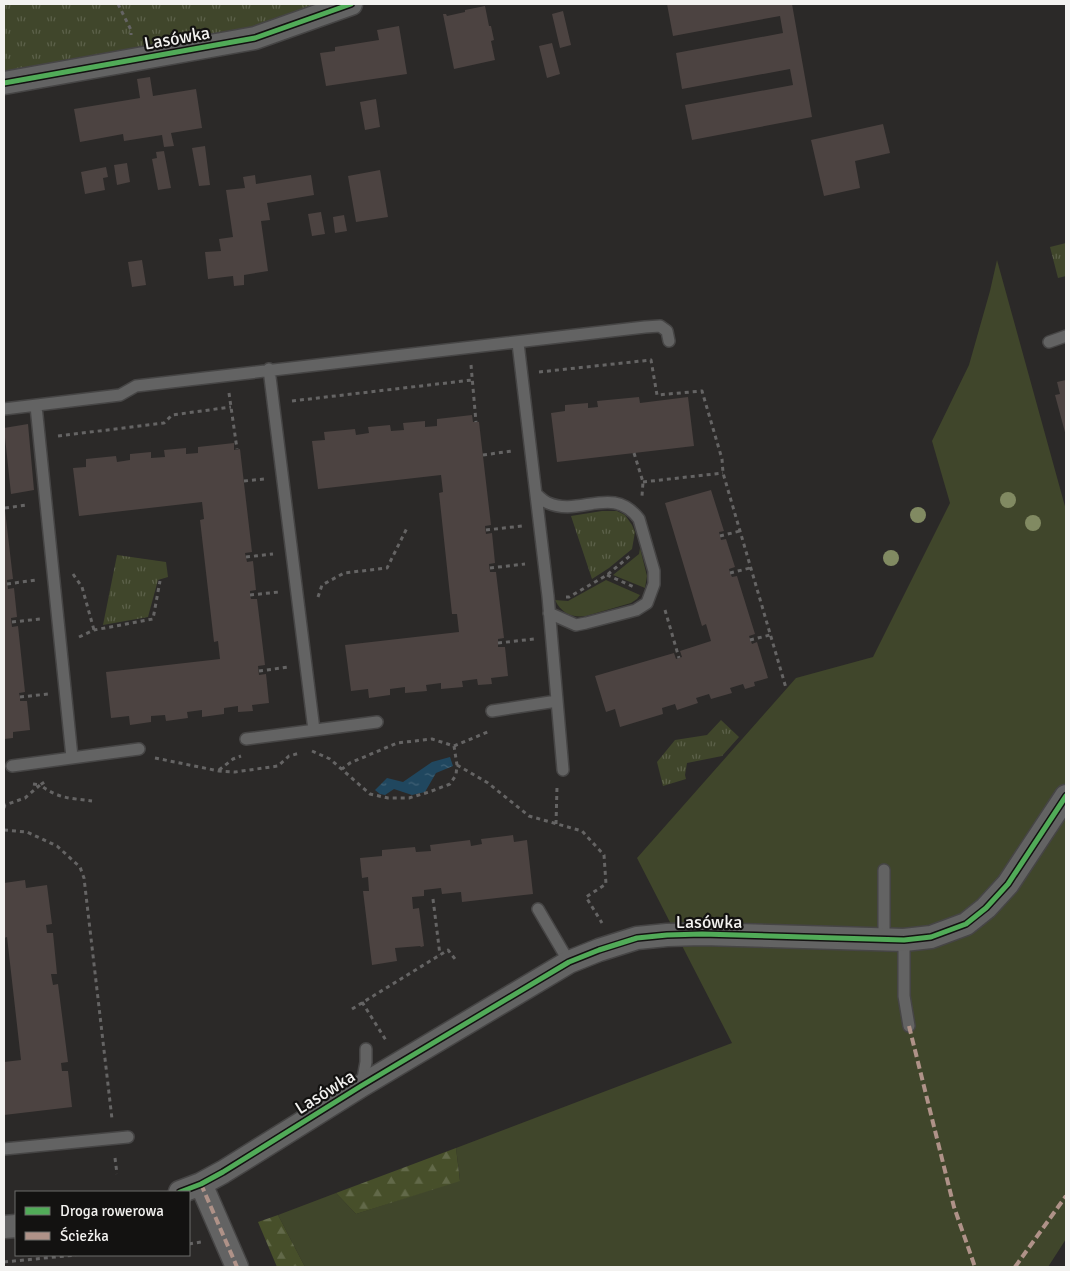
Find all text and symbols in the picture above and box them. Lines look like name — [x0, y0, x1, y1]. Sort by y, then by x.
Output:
street label: Lasówka — [142, 21, 212, 55]
street label: Lasówka — [676, 911, 742, 933]
street label: Lasówka — [291, 1065, 359, 1119]
legend — [15, 1191, 190, 1256]
text: Droga rowerowa — [60, 1202, 164, 1220]
text: Ścieżka — [60, 1226, 109, 1245]

